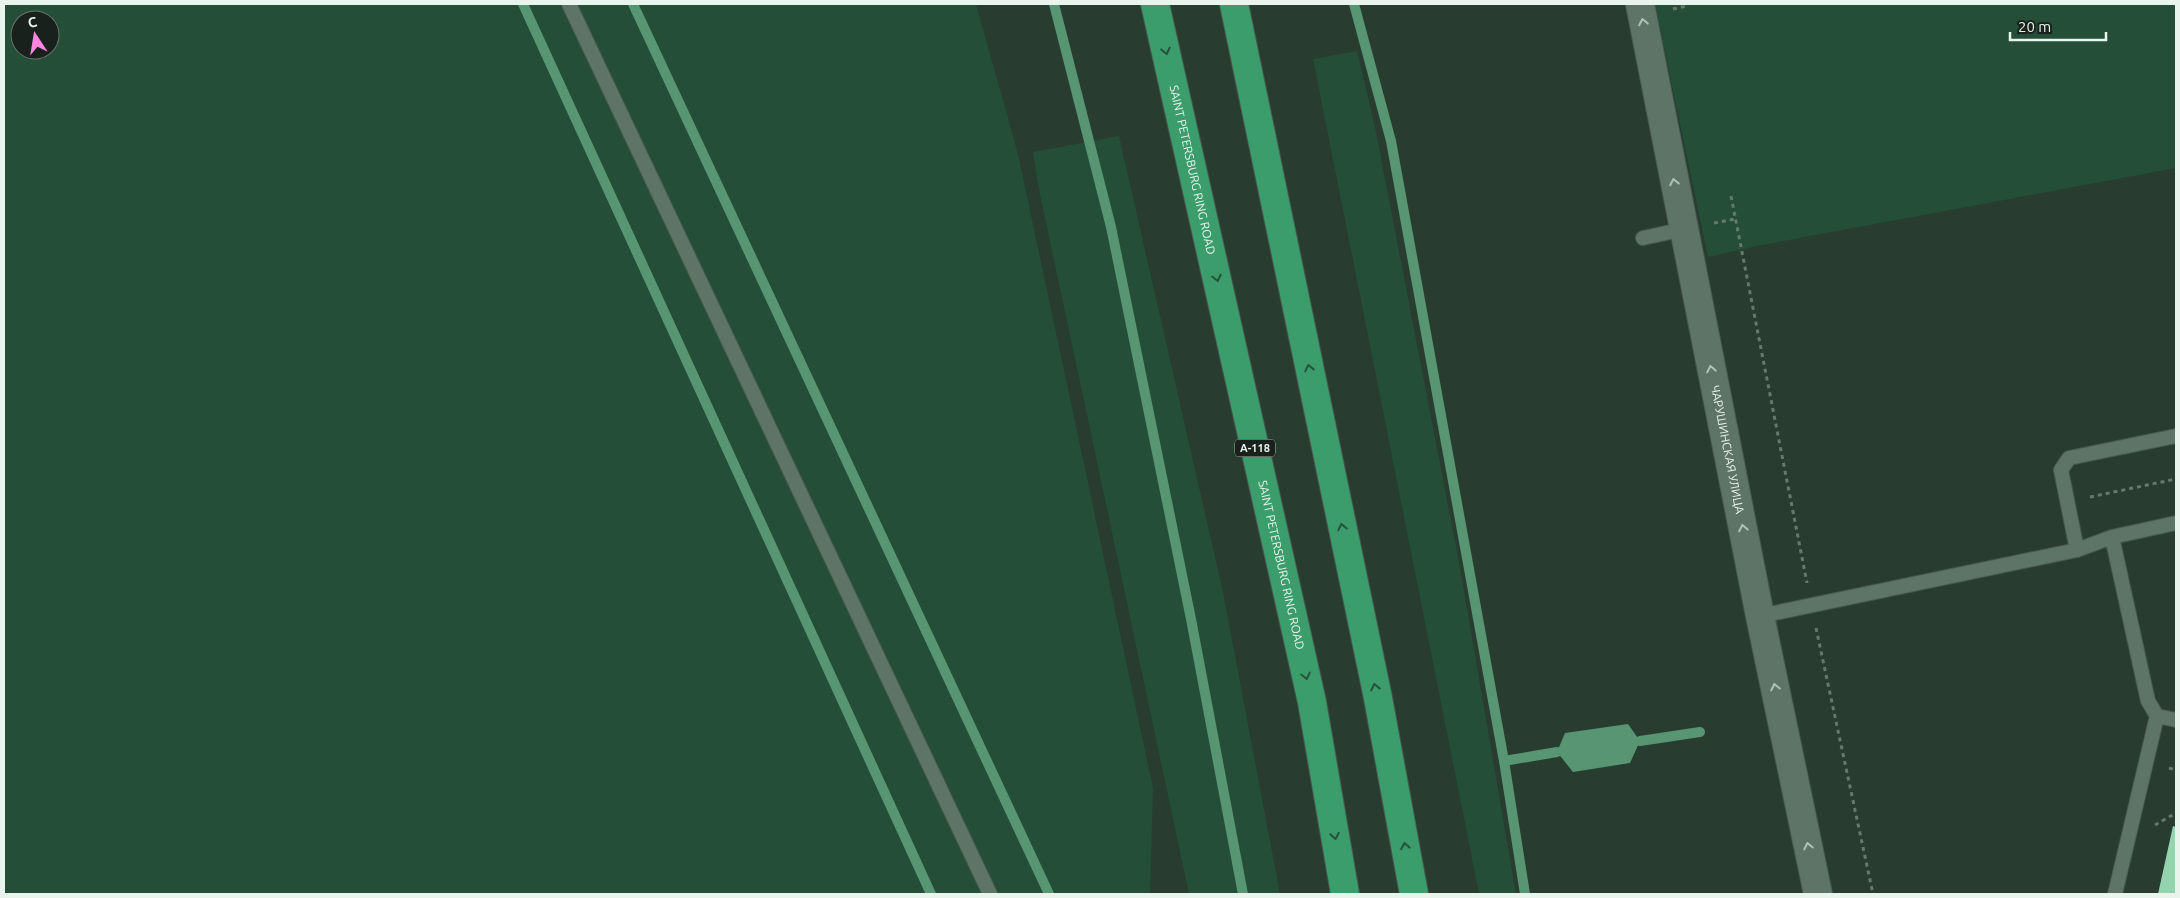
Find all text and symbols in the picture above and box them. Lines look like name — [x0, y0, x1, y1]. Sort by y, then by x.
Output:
north arrow — [10, 10, 60, 60]
scale bar — [2010, 10, 2106, 42]
text: С — [26, 14, 38, 31]
one-way arrow — [1638, 18, 1649, 27]
text: 20 m — [2018, 18, 2051, 35]
one-way arrow — [1160, 47, 1171, 56]
street label: SAINT PETERSBURG RING ROAD — [1167, 84, 1218, 256]
one-way arrow — [1670, 177, 1680, 186]
one-way arrow — [1211, 274, 1222, 283]
one-way arrow — [1304, 364, 1315, 373]
one-way arrow — [1707, 364, 1717, 373]
street label: ЧАРУШИНСКАЯ УЛИЦА — [1709, 384, 1747, 515]
road number: А-118 — [1235, 439, 1275, 456]
street label: SAINT PETERSBURG RING ROAD — [1256, 479, 1307, 651]
one-way arrow — [1337, 523, 1348, 532]
one-way arrow — [1738, 524, 1749, 532]
one-way arrow — [1300, 671, 1311, 680]
one-way arrow — [1370, 682, 1381, 691]
one-way arrow — [1770, 683, 1781, 692]
one-way arrow — [1329, 831, 1339, 840]
one-way arrow — [1400, 842, 1410, 851]
one-way arrow — [1803, 842, 1814, 851]

